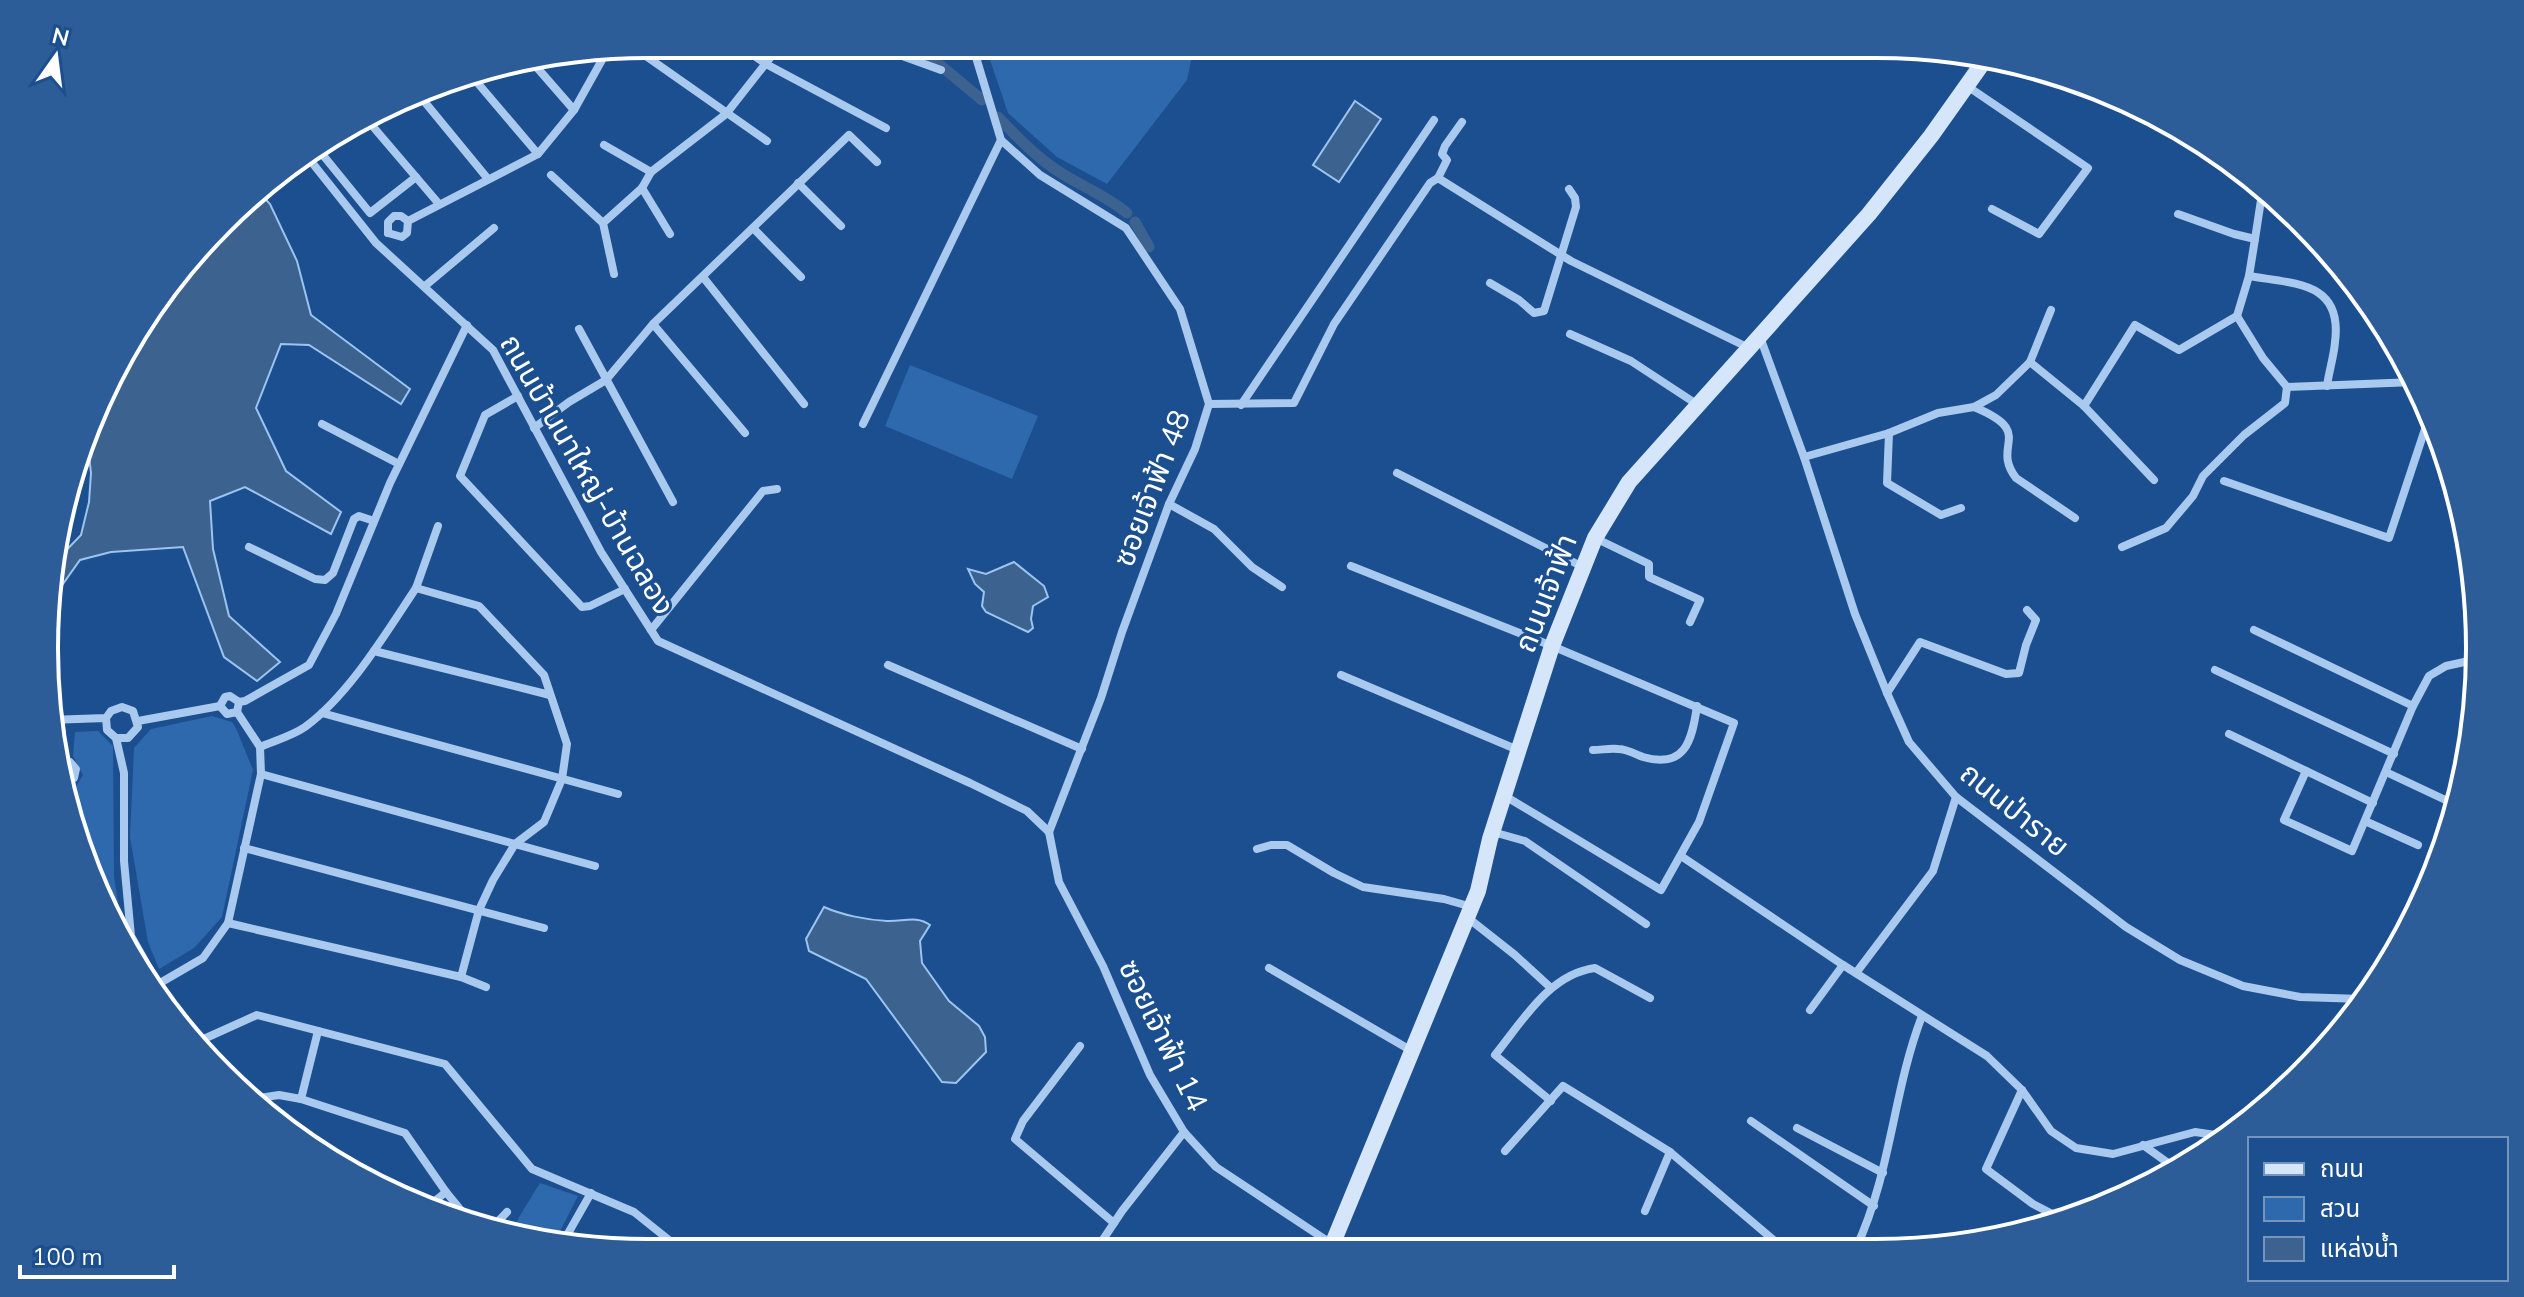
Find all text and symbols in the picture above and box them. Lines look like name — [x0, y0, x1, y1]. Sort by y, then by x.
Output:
north arrow — [16, 16, 96, 96]
text: N — [49, 21, 72, 52]
street label: ถนนบ้านนาใหญ่-บ้านฉลอง — [492, 327, 684, 621]
street label: ซอยเจ้าฟ้า 48 — [1104, 404, 1198, 572]
street label: ถนนเจ้าฟ้า — [1505, 528, 1585, 658]
street label: ถนนป่าราย — [1953, 753, 2077, 865]
street label: ซอยเจ้าฟ้า 14 — [1111, 953, 1217, 1117]
legend — [2248, 1137, 2508, 1281]
text: ถนน — [2320, 1153, 2364, 1183]
text: สวน — [2320, 1193, 2360, 1223]
scale bar — [20, 1229, 174, 1279]
text: แหล่งน้ำ — [2320, 1232, 2399, 1263]
text: 100 m — [32, 1241, 103, 1271]

